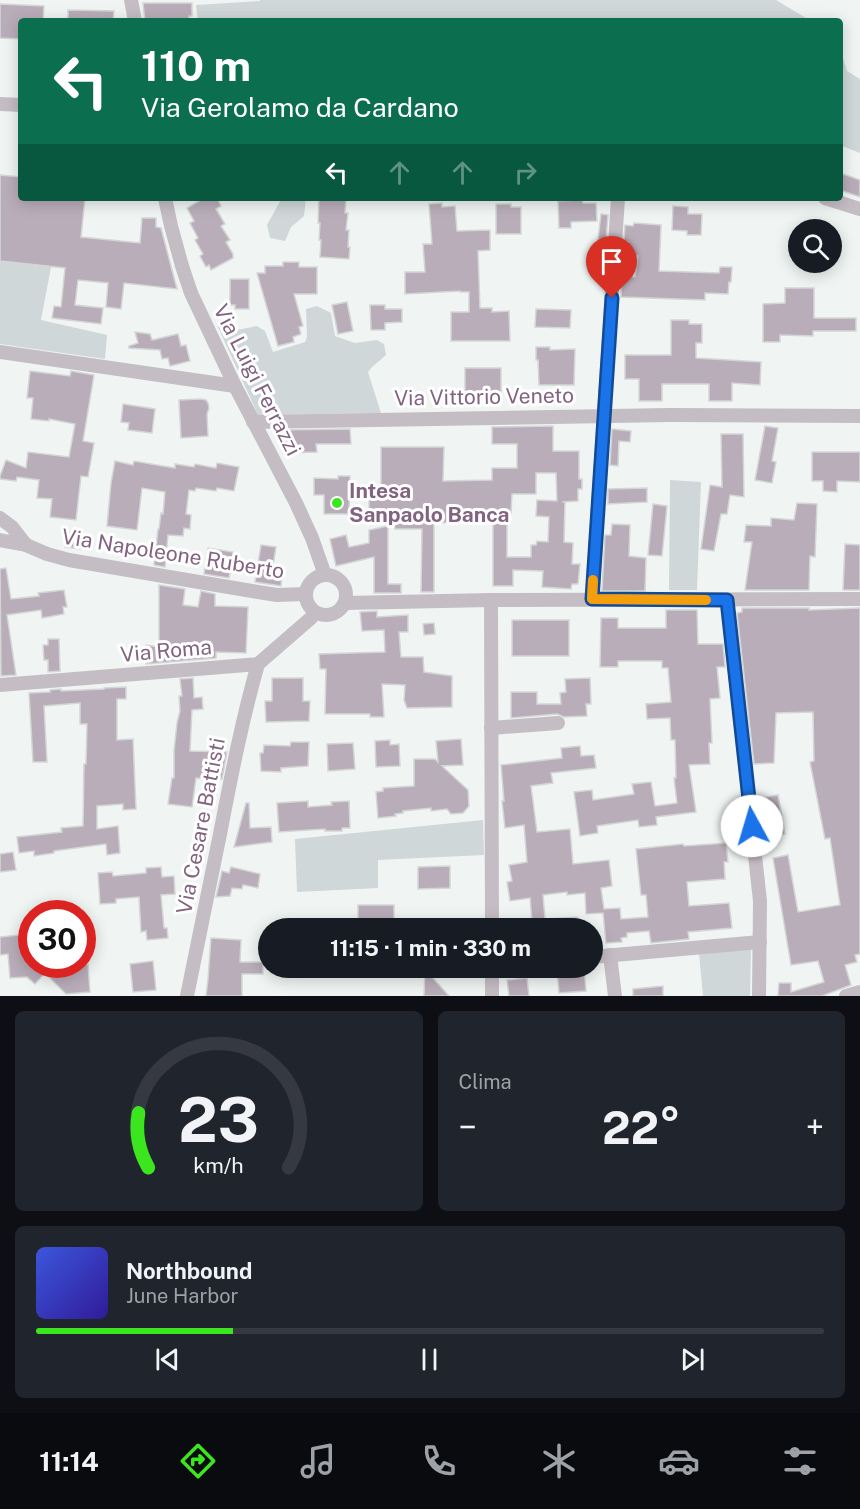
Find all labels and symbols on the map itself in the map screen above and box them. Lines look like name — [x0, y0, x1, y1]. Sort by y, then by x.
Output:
pin — [586, 236, 637, 298]
street label: Via Luigi Ferrazzi — [209, 300, 306, 460]
street label: Via Vittorio Veneto — [394, 382, 574, 411]
place label: Intesa Sanpaolo Banca — [349, 478, 509, 527]
marker: Intesa Sanpaolo Banca — [330, 496, 344, 510]
street label: Via Napoleone Ruberto — [60, 524, 286, 583]
street label: Via Roma — [119, 634, 213, 667]
street label: Via Cesare Battisti — [171, 736, 230, 916]
position arrow — [720, 794, 784, 858]
speed limit sign: 30 — [18, 900, 96, 978]

